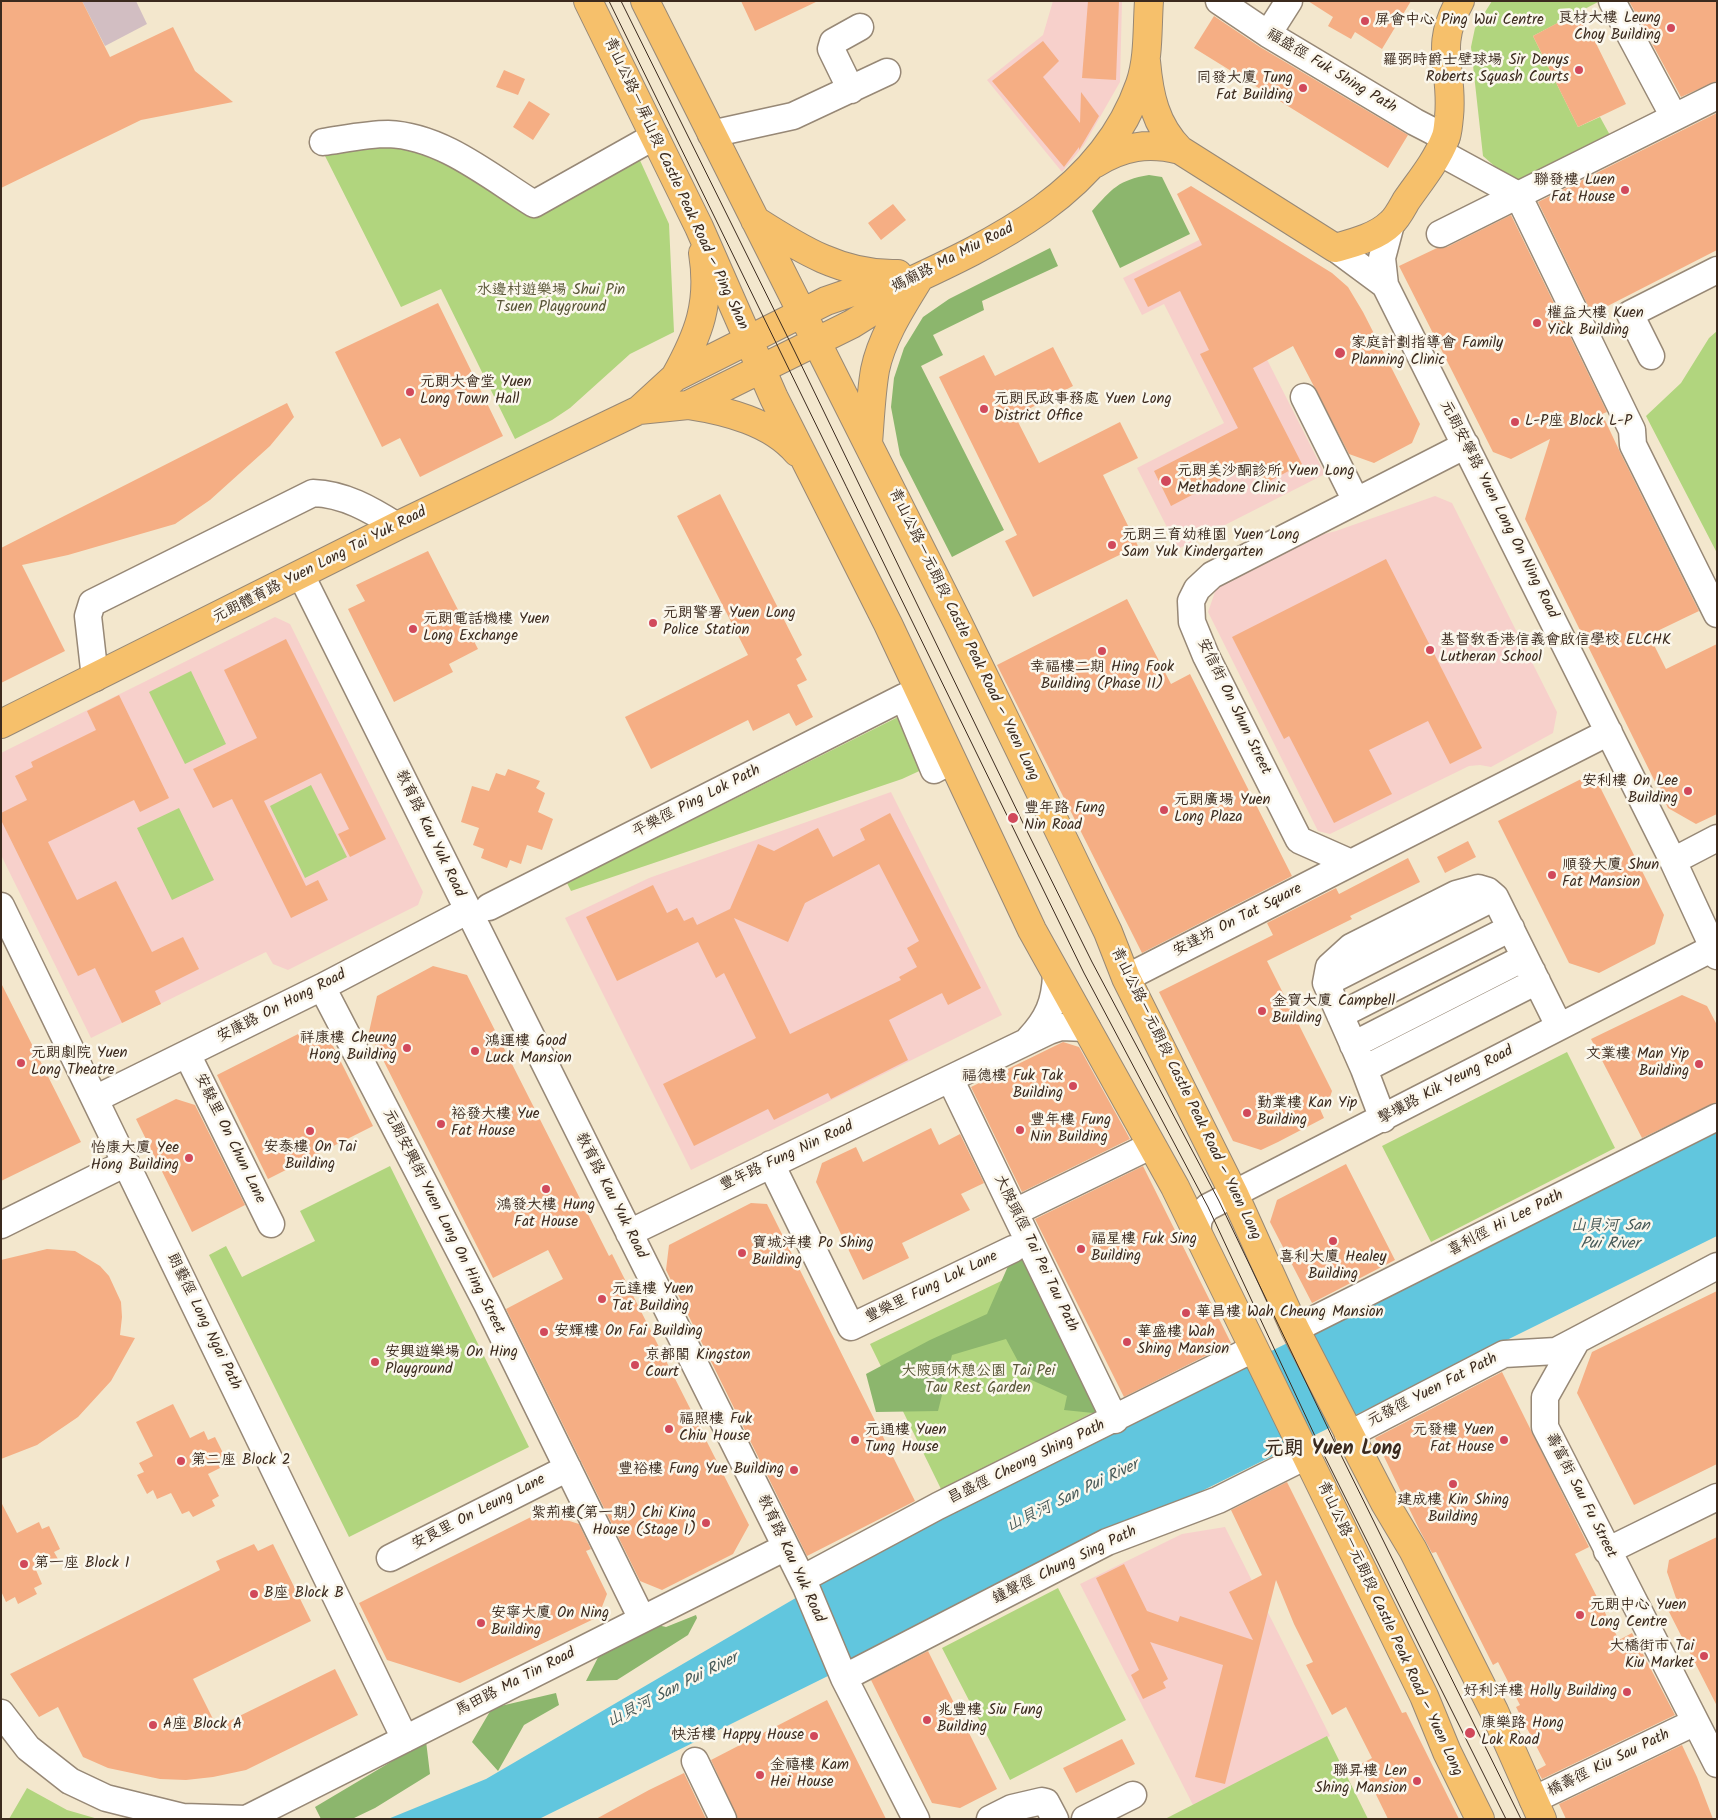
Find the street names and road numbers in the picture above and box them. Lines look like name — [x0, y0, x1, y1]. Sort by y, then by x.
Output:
street label: 福盛徑 Fuk Shing Path — [1263, 26, 1399, 118]
street label: 青山公路－屏山段 Castle Peak Road – Ping Shan — [599, 35, 751, 333]
street label: 媽廟路 Ma Miu Road — [889, 220, 1017, 298]
street label: 元朗安寧路 Yuen Long On Ning Road — [1435, 398, 1561, 622]
street label: 青山公路－元朗段 Castle Peak Road – Yuen Long — [884, 486, 1042, 784]
street label: 元朗體育路 Yuen Long Tai Yuk Road — [210, 504, 430, 628]
street label: 安信街 On Shun Street — [1192, 636, 1274, 778]
street label: 平樂徑 Ping Lok Path — [630, 762, 764, 842]
street label: 教育路 Kau Yuk Road — [390, 768, 468, 900]
street label: 安達坊 On Tat Square — [1171, 881, 1305, 961]
street label: 青山公路－元朗段 Castle Peak Road – Yuen Long — [1106, 945, 1264, 1243]
street label: 安康路 On Hong Road — [215, 967, 349, 1047]
street label: 擊壤路 Kik Yeung Road — [1375, 1043, 1517, 1129]
street label: 安駿里 On Chun Lane — [190, 1071, 268, 1207]
street label: 元朗安興街 Yuen Long On Hing Street — [378, 1107, 508, 1337]
street label: 豐年路 Fung Nin Road — [717, 1118, 857, 1196]
street label: 教育路 Kau Yuk Road — [570, 1130, 650, 1262]
street label: 大陂頭徑 Tai Pei Tau Path — [989, 1173, 1081, 1335]
street label: 喜利徑 Hi Lee Path — [1445, 1187, 1567, 1261]
street label: 豐樂里 Fung Lok Lane — [863, 1248, 1001, 1328]
street label: 朗藝徑 Long Ngai Path — [162, 1251, 244, 1393]
street label: 元發徑 Yuen Fat Path — [1365, 1350, 1501, 1432]
street label: 昌盛徑 Cheong Shing Path — [946, 1417, 1108, 1509]
street label: 壽富街 Sau Fu Street — [1541, 1430, 1619, 1562]
street label: 安良里 On Leung Lane — [409, 1472, 549, 1554]
street label: 青山公路－元朗段 Castle Peak Road – Yuen Long — [1312, 1479, 1466, 1779]
street label: 教育路 Kau Yuk Road — [752, 1492, 828, 1626]
street label: 鐘聲徑 Chung Sing Path — [990, 1523, 1140, 1609]
street label: 馬田路 Ma Tin Road — [453, 1645, 579, 1721]
street label: 橋壽徑 Kiu Sau Path — [1545, 1727, 1673, 1801]

